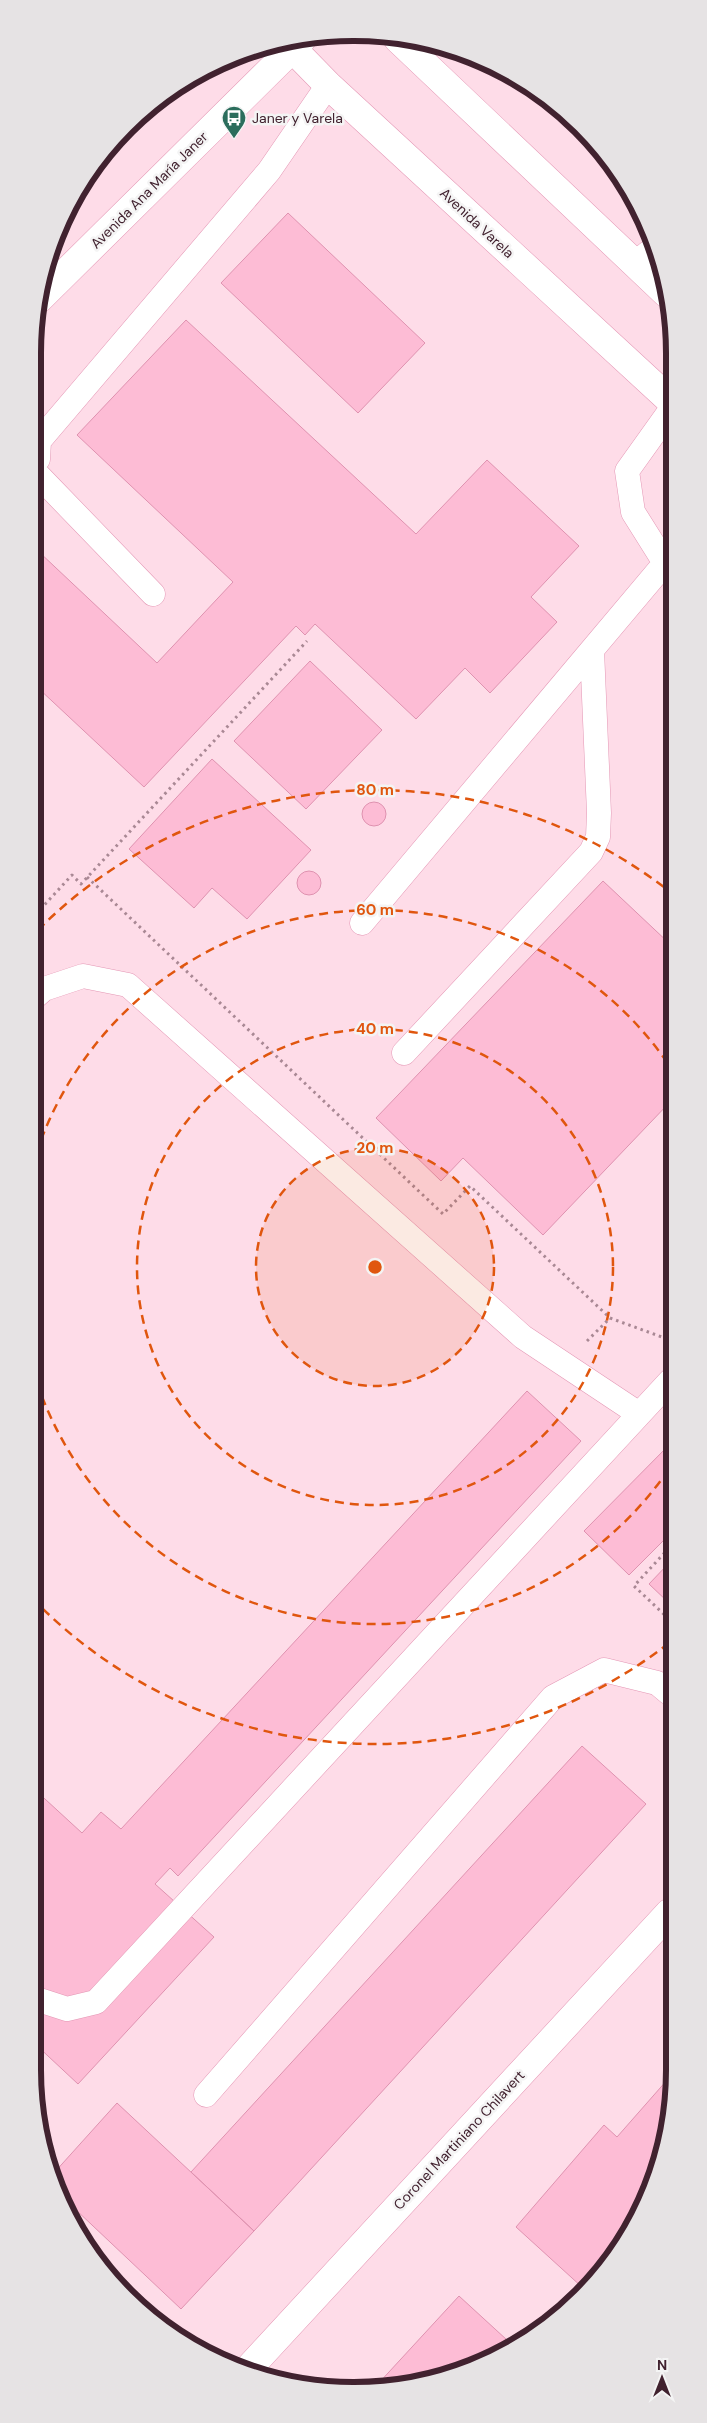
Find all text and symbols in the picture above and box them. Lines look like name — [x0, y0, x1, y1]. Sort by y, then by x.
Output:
bus stop icon: Janer y Varela — [221, 105, 247, 139]
place label: Janer y Varela — [252, 109, 343, 127]
street label: Avenida Ana María Janer — [87, 128, 211, 252]
street label: Avenida Varela — [436, 184, 518, 262]
text: 80 m — [356, 780, 394, 800]
text: 60 m — [356, 900, 394, 920]
text: 40 m — [356, 1019, 394, 1039]
text: 20 m — [357, 1138, 393, 1158]
centre of rings — [366, 1258, 384, 1276]
street label: Coronel Martiniano Chilavert — [390, 2066, 528, 2214]
north arrow — [637, 2353, 687, 2403]
text: N — [657, 2356, 667, 2374]

